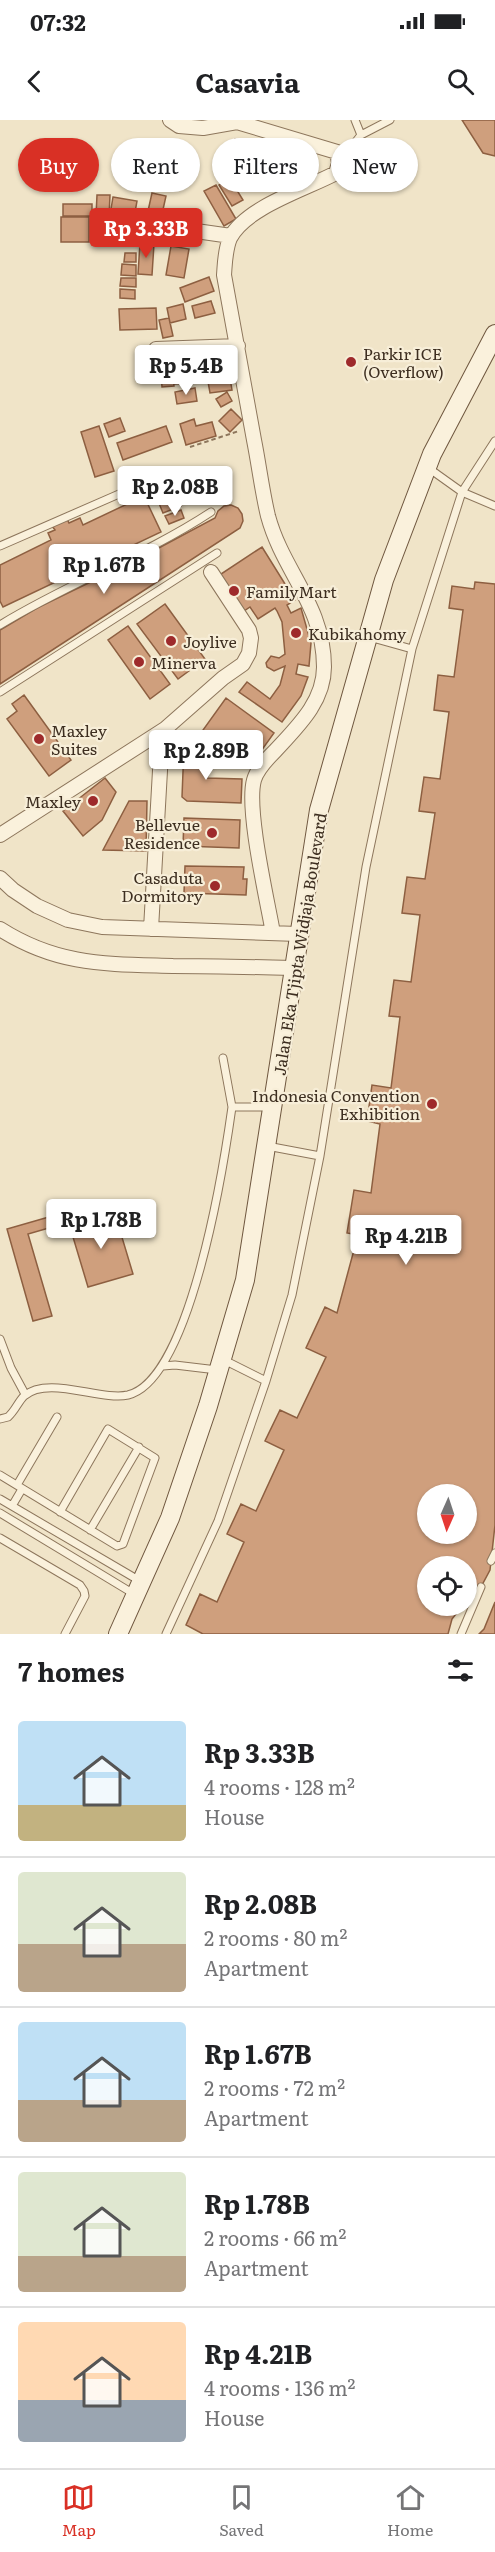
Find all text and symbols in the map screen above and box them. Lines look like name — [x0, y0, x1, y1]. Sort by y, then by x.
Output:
text: 07:32 — [30, 5, 86, 38]
text: Casavia — [195, 61, 300, 101]
icon: back — [18, 65, 51, 98]
icon: search — [444, 65, 477, 98]
chip: Buy — [18, 138, 99, 192]
chip: Rent — [111, 138, 200, 192]
chip: Filters — [212, 138, 319, 192]
chip: New — [331, 138, 418, 192]
pin: Rp 3.33B — [84, 208, 208, 259]
text: Rp 3.33B — [103, 212, 189, 242]
place label: Parkir ICE (Overflow) — [363, 341, 444, 383]
pin: Rp 5.4B — [131, 345, 241, 396]
text: Rp 5.4B — [149, 349, 223, 379]
marker: Parkir ICE (Overflow) — [344, 355, 358, 369]
pin: Rp 2.08B — [113, 466, 237, 517]
text: Rp 2.08B — [132, 470, 219, 500]
pin: Rp 1.67B — [42, 544, 166, 595]
text: Rp 1.67B — [63, 548, 145, 578]
place label: FamilyMart — [246, 579, 337, 603]
marker: FamilyMart — [227, 584, 241, 598]
place label: Kubikahomy — [308, 621, 407, 645]
marker: Kubikahomy — [289, 626, 303, 640]
place label: Joylive — [183, 629, 237, 653]
marker: Joylive — [164, 634, 178, 648]
place label: Minerva — [151, 650, 217, 674]
marker: Minerva — [132, 655, 146, 669]
place label: Maxley Suites — [51, 718, 108, 760]
pin: Rp 2.89B — [144, 730, 268, 781]
marker: Maxley Suites — [32, 732, 46, 746]
text: Rp 2.89B — [163, 734, 249, 764]
place label: Maxley — [25, 789, 82, 813]
marker: Maxley — [86, 794, 100, 808]
street label: Jalan Eka Tjipta Widjaja Boulevard — [266, 811, 332, 1077]
place label: Bellevue Residence — [124, 812, 200, 854]
marker: Bellevue Residence — [205, 826, 219, 840]
place label: Casaduta Dormitory — [121, 865, 204, 907]
marker: Casaduta Dormitory — [208, 879, 222, 893]
place label: Indonesia Convention Exhibition — [252, 1083, 420, 1125]
marker: Indonesia Convention Exhibition — [425, 1097, 439, 1111]
pin: Rp 1.78B — [39, 1199, 163, 1250]
text: Rp 1.78B — [60, 1203, 142, 1233]
pin: Rp 4.21B — [344, 1215, 468, 1266]
text: Rp 4.21B — [364, 1219, 448, 1249]
north arrow — [417, 1484, 477, 1544]
map controls — [417, 1484, 477, 1616]
button: locate — [417, 1556, 477, 1616]
text: 7 homes — [18, 1651, 124, 1690]
icon: filters — [444, 1654, 477, 1687]
text: Rp 3.33B — [204, 1732, 315, 1771]
icon: home — [66, 1745, 138, 1817]
text: 4 rooms · 128 m² — [204, 1771, 355, 1801]
text: House — [204, 1801, 264, 1831]
text: Rp 2.08B — [204, 1883, 317, 1922]
icon: home — [66, 1896, 138, 1968]
text: 2 rooms · 80 m² — [204, 1922, 347, 1952]
text: Apartment — [204, 1952, 309, 1982]
text: Rp 1.67B — [204, 2033, 312, 2072]
icon: home — [66, 2046, 138, 2118]
text: 2 rooms · 72 m² — [204, 2072, 345, 2102]
text: Apartment — [204, 2102, 309, 2132]
text: Rp 1.78B — [204, 2183, 310, 2222]
icon: home — [66, 2196, 138, 2268]
text: 2 rooms · 66 m² — [204, 2222, 346, 2252]
text: Apartment — [204, 2252, 309, 2282]
text: Rp 4.21B — [204, 2333, 312, 2372]
icon: home — [66, 2346, 138, 2418]
text: 4 rooms · 136 m² — [204, 2372, 355, 2402]
text: House — [204, 2402, 264, 2432]
tab: Map — [62, 2481, 96, 2541]
tab: Saved — [219, 2481, 264, 2541]
tab: Home — [387, 2481, 433, 2541]

